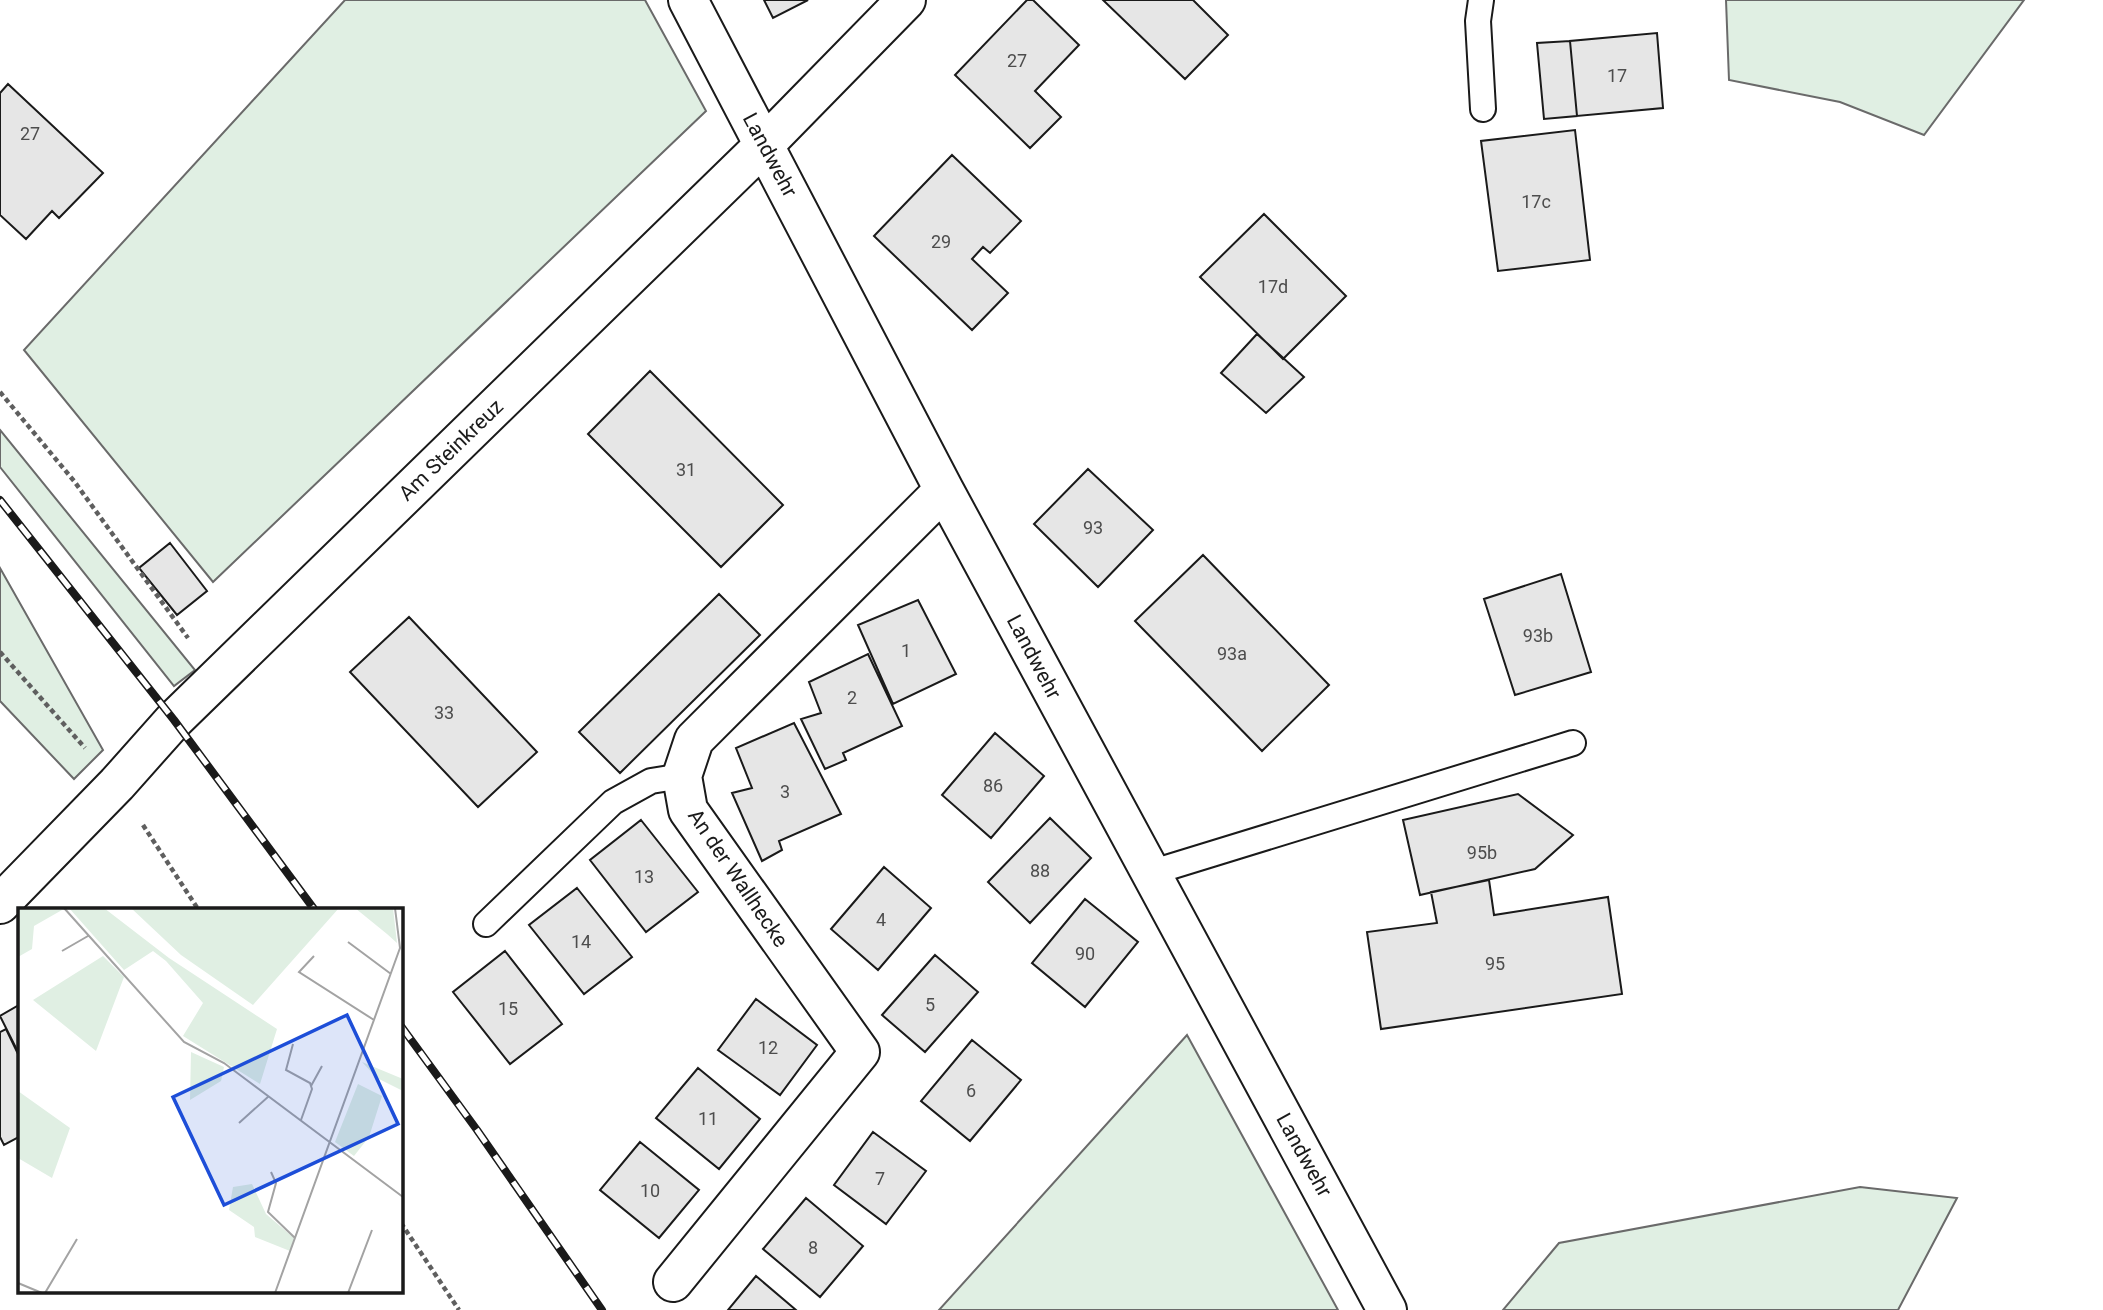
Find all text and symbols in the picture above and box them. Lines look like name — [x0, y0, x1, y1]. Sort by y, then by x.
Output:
house number: 27 — [1007, 50, 1027, 71]
house number: 17 — [1607, 65, 1627, 86]
street label: Landwehr — [738, 109, 802, 201]
house number: 27 — [20, 123, 40, 144]
house number: 17c — [1521, 191, 1551, 212]
house number: 29 — [931, 231, 951, 252]
house number: 17d — [1258, 276, 1288, 297]
street label: Am Steinkreuz — [394, 394, 508, 506]
house number: 31 — [676, 459, 696, 480]
house number: 93 — [1083, 517, 1103, 538]
street label: Landwehr — [1002, 611, 1066, 703]
house number: 93b — [1523, 625, 1553, 646]
house number: 1 — [901, 640, 911, 661]
house number: 93a — [1217, 643, 1247, 664]
house number: 2 — [847, 687, 857, 708]
house number: 33 — [434, 702, 454, 723]
house number: 86 — [983, 775, 1003, 796]
house number: 3 — [780, 781, 790, 802]
street label: An der Wallhecke — [683, 805, 793, 951]
house number: 95b — [1467, 842, 1497, 863]
house number: 88 — [1030, 860, 1050, 881]
house number: 13 — [634, 866, 654, 887]
inset map — [18, 908, 402, 1292]
house number: 4 — [876, 909, 886, 930]
house number: 14 — [571, 931, 591, 952]
house number: 90 — [1075, 943, 1095, 964]
house number: 95 — [1485, 953, 1505, 974]
house number: 5 — [925, 994, 935, 1015]
house number: 15 — [498, 998, 518, 1019]
house number: 12 — [758, 1037, 778, 1058]
house number: 6 — [966, 1080, 976, 1101]
house number: 11 — [698, 1108, 718, 1129]
street label: Landwehr — [1271, 1109, 1337, 1201]
house number: 7 — [875, 1168, 885, 1189]
house number: 10 — [640, 1180, 660, 1201]
house number: 8 — [808, 1237, 818, 1258]

